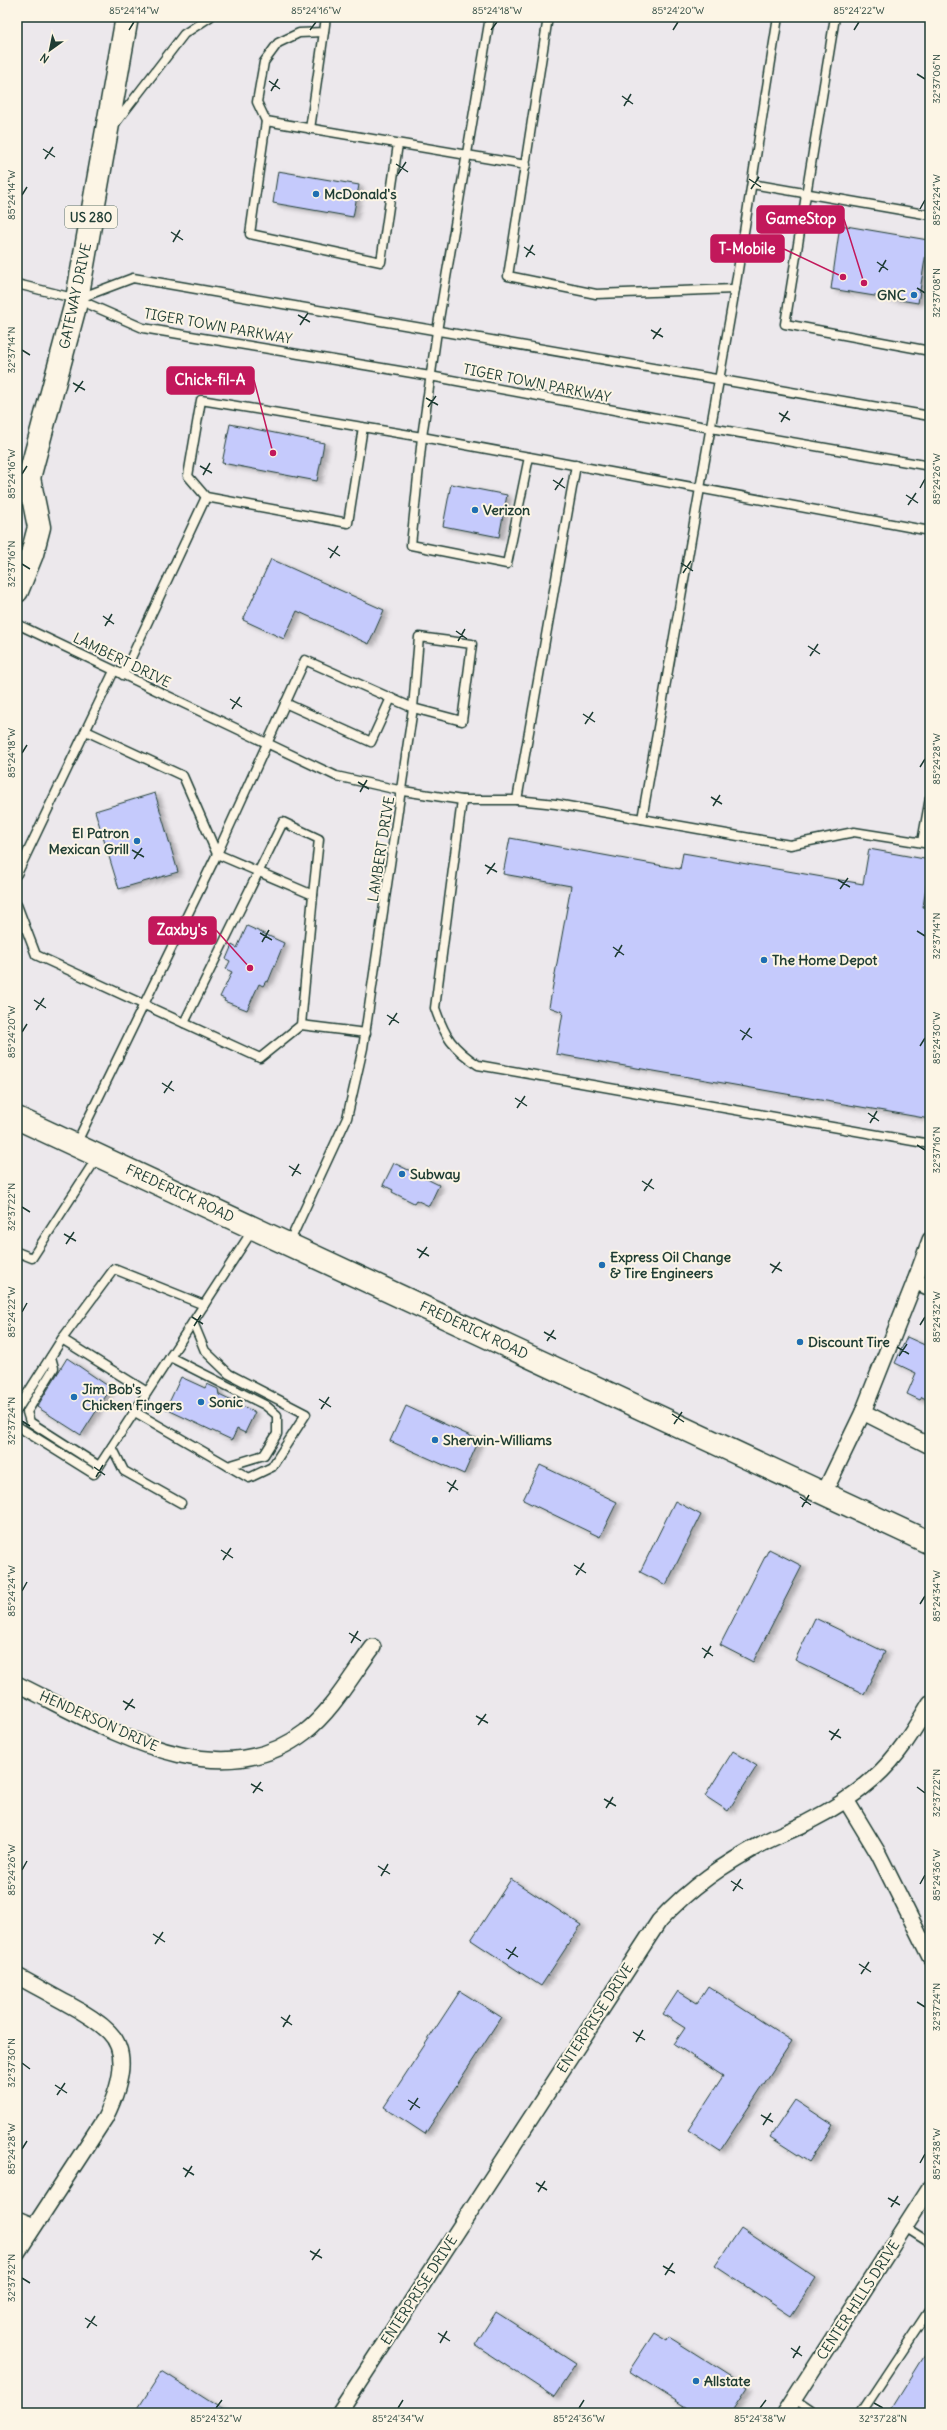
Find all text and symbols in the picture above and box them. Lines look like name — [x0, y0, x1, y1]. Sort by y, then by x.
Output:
text: 85°24'14"W — [109, 4, 159, 17]
text: 85°24'16"W — [291, 4, 341, 17]
text: 85°24'18"W — [472, 4, 522, 17]
text: 85°24'20"W — [652, 4, 704, 17]
text: 85°24'22"W — [833, 4, 885, 17]
north arrow — [30, 30, 70, 70]
text: N — [38, 50, 52, 66]
text: 32°37'06"N — [930, 54, 943, 104]
text: 85°24'14"W — [5, 170, 18, 220]
text: 85°24'24"W — [930, 174, 943, 226]
place label: McDonald's — [324, 185, 397, 203]
marker: McDonald's — [311, 189, 321, 199]
road number: US 280 — [65, 206, 117, 228]
callout: GameStop — [757, 206, 844, 233]
text: GameStop — [766, 209, 837, 229]
callout: T-Mobile — [711, 235, 784, 262]
text: T-Mobile — [718, 239, 776, 258]
street label: GATEWAY DRIVE — [55, 241, 95, 351]
text: 32°37'08"N — [930, 268, 943, 318]
place label: GNC — [877, 286, 906, 304]
marker: GNC — [909, 290, 919, 300]
street label: TIGER TOWN PARKWAY — [142, 304, 294, 348]
text: 32°37'14"N — [5, 326, 18, 374]
street label: TIGER TOWN PARKWAY — [462, 360, 613, 406]
callout: Chick-fil-A — [167, 367, 254, 394]
text: Chick-fil-A — [175, 370, 246, 389]
text: 85°24'16"W — [5, 449, 18, 499]
text: 85°24'26"W — [930, 453, 943, 505]
place label: Verizon — [483, 501, 530, 519]
marker: Verizon — [470, 505, 480, 515]
text: 32°37'16"N — [5, 540, 18, 588]
street label: LAMBERT DRIVE — [70, 629, 174, 691]
text: 85°24'18"W — [5, 728, 18, 778]
text: 85°24'28"W — [930, 733, 943, 785]
street label: LAMBERT DRIVE — [364, 795, 398, 903]
place label: El Patron Mexican Grill — [49, 824, 129, 858]
marker: El Patron Mexican Grill — [132, 836, 142, 846]
text: 32°37'14"N — [930, 912, 943, 960]
callout: Zaxby's — [149, 917, 216, 944]
text: Zaxby's — [157, 920, 208, 940]
place label: The Home Depot — [772, 951, 878, 969]
marker: The Home Depot — [759, 955, 769, 965]
text: 85°24'20"W — [5, 1006, 18, 1058]
text: 85°24'30"W — [930, 1012, 943, 1064]
text: 32°37'16"N — [930, 1126, 943, 1174]
street label: FREDERICK ROAD — [123, 1160, 237, 1226]
place label: Subway — [410, 1165, 461, 1183]
marker: Subway — [397, 1169, 407, 1179]
text: 32°37'22"N — [5, 1183, 18, 1231]
place label: Express Oil Change & Tire Engineers — [610, 1248, 732, 1282]
marker: Express Oil Change & Tire Engineers — [597, 1260, 607, 1270]
text: 85°24'22"W — [5, 1286, 18, 1338]
text: 85°24'32"W — [930, 1291, 943, 1343]
street label: FREDERICK ROAD — [417, 1297, 531, 1363]
place label: Discount Tire — [808, 1333, 890, 1351]
marker: Discount Tire — [795, 1337, 805, 1347]
place label: Jim Bob's Chicken Fingers — [82, 1380, 183, 1414]
marker: Jim Bob's Chicken Fingers — [69, 1392, 79, 1402]
place label: Sonic — [209, 1393, 243, 1411]
text: 32°37'24"N — [5, 1397, 18, 1445]
marker: Sonic — [196, 1397, 206, 1407]
place label: Sherwin-Williams — [443, 1431, 552, 1449]
marker: Sherwin-Williams — [430, 1435, 440, 1445]
text: 85°24'24"W — [5, 1565, 18, 1617]
text: 85°24'34"W — [930, 1570, 943, 1622]
street label: HENDERSON DRIVE — [37, 1687, 161, 1755]
text: 32°37'22"N — [930, 1769, 943, 1817]
text: 85°24'26"W — [5, 1844, 18, 1896]
text: 85°24'36"W — [930, 1849, 943, 1901]
street label: ENTERPRISE DRIVE — [553, 1960, 637, 2076]
text: 32°37'24"N — [930, 1983, 943, 2031]
text: 32°37'30"N — [5, 2038, 18, 2088]
text: 85°24'28"W — [5, 2123, 18, 2175]
text: 85°24'38"W — [930, 2128, 943, 2180]
street label: ENTERPRISE DRIVE — [377, 2232, 461, 2348]
street label: CENTER HILLS DRIVE — [813, 2237, 903, 2363]
text: 32°37'32"N — [5, 2254, 18, 2302]
place label: Allstate — [704, 2372, 751, 2390]
marker: Allstate — [691, 2376, 701, 2386]
text: 85°24'32"W — [190, 2412, 242, 2425]
text: 85°24'34"W — [372, 2412, 424, 2425]
text: 85°24'36"W — [553, 2412, 605, 2425]
text: 85°24'38"W — [734, 2412, 786, 2425]
text: 32°37'28"N — [859, 2412, 907, 2425]

